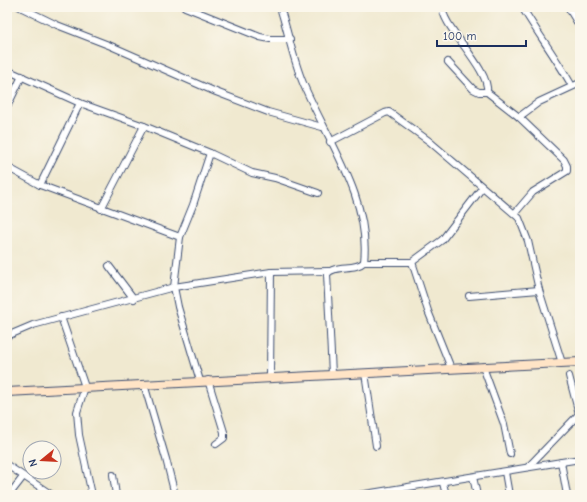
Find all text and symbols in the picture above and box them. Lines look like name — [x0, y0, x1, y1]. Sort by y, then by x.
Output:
scale bar — [437, 22, 526, 48]
text: 100 m — [443, 29, 476, 43]
north arrow — [22, 440, 62, 480]
text: N — [26, 458, 40, 468]

